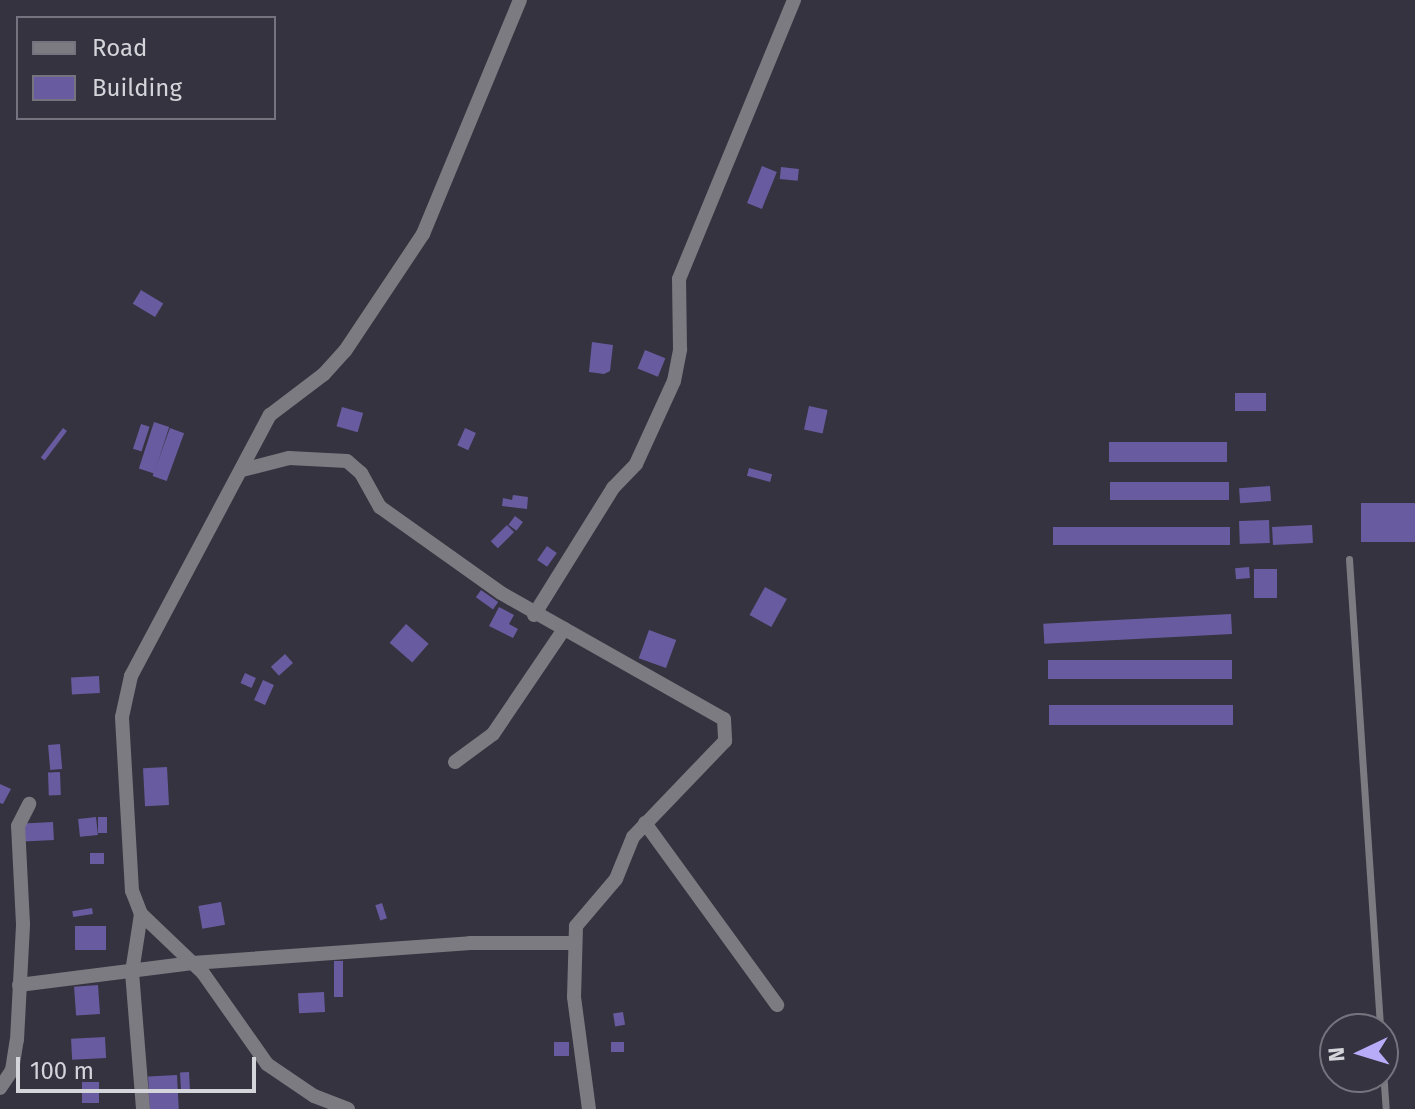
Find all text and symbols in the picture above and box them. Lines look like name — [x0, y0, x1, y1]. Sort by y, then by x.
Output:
legend — [16, 16, 276, 120]
text: Road — [92, 34, 147, 62]
text: Building — [92, 74, 182, 102]
north arrow — [1319, 1013, 1399, 1093]
scale bar — [20, 1041, 260, 1091]
text: N — [1323, 1046, 1351, 1063]
text: 100 m — [30, 1057, 94, 1085]

